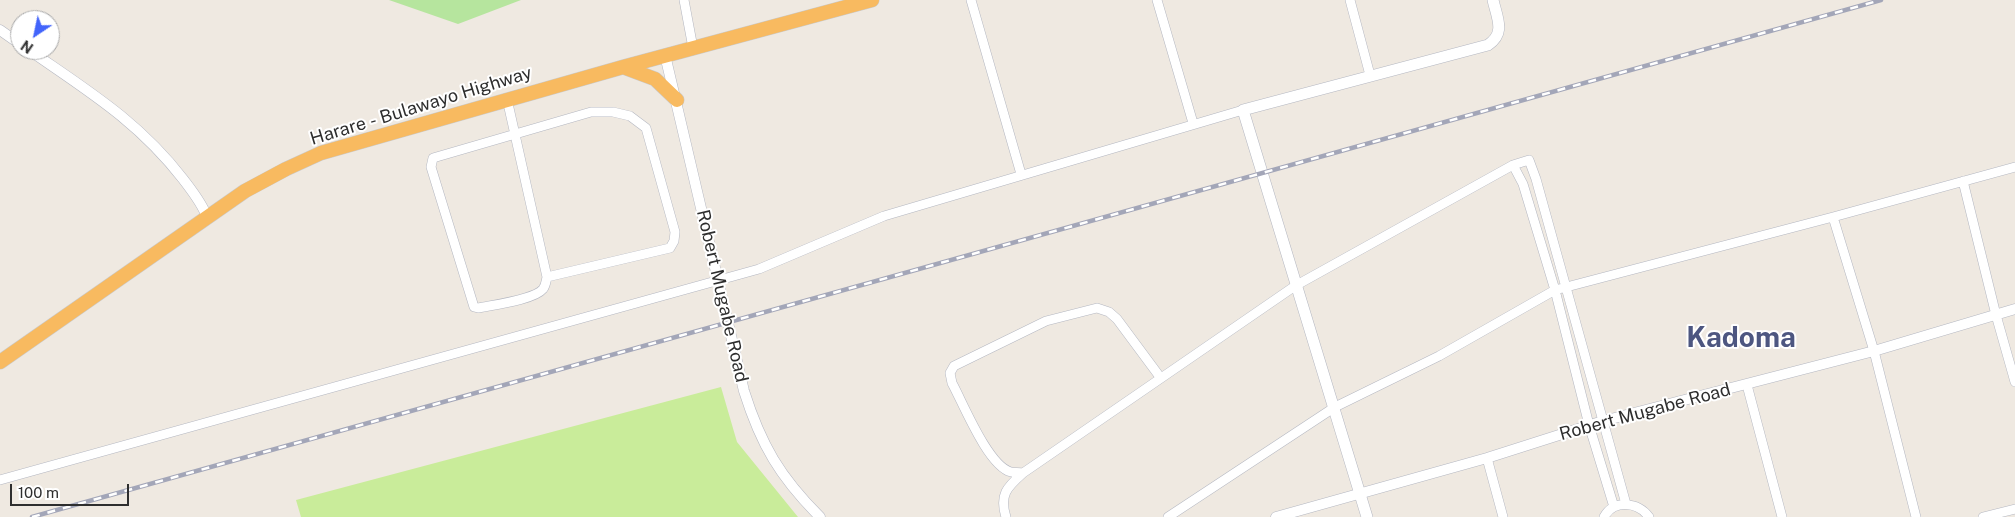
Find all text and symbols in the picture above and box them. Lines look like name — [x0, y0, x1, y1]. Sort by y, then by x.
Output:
north arrow — [10, 10, 60, 60]
text: N — [18, 37, 36, 56]
street label: Harare - Bulawayo Highway — [308, 62, 534, 150]
street label: Robert Mugabe Road — [692, 208, 752, 384]
district label: Kadoma — [1686, 321, 1796, 355]
street label: Robert Mugabe Road — [1557, 379, 1733, 445]
scale bar — [12, 474, 131, 506]
text: 100 m — [18, 484, 59, 501]

